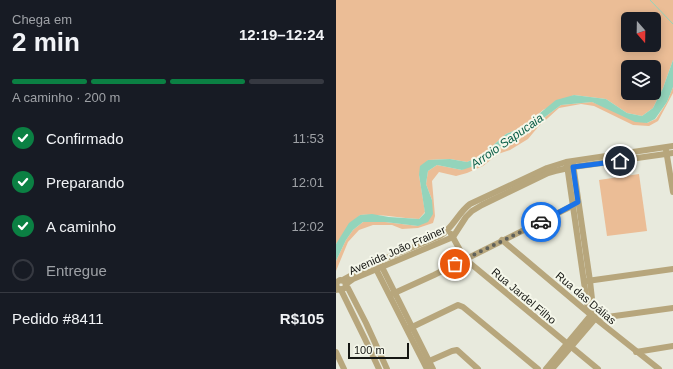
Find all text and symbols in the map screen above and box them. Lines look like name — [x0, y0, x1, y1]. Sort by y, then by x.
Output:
text: Chega em — [12, 12, 72, 27]
north arrow — [621, 12, 661, 52]
map controls — [621, 12, 661, 100]
text: 12:19–12:24 — [239, 26, 324, 43]
text: 2 min — [12, 27, 80, 57]
button: layers — [621, 60, 661, 100]
text: A caminho · 200 m — [12, 90, 120, 105]
water label: Arroio Sapucaia — [467, 111, 546, 172]
icon: check — [12, 127, 34, 149]
text: Confirmado — [46, 130, 124, 147]
text: 11:53 — [292, 131, 324, 146]
pin — [603, 144, 637, 178]
icon: home — [609, 150, 631, 172]
icon: check — [12, 171, 34, 193]
text: Preparando — [46, 174, 124, 191]
text: 12:01 — [291, 175, 324, 190]
courier — [521, 202, 561, 242]
icon: car — [530, 211, 552, 233]
icon: check — [12, 215, 34, 237]
text: A caminho — [46, 218, 116, 235]
text: 12:02 — [291, 219, 324, 234]
street label: Avenida João Frainer — [347, 223, 447, 277]
pin — [438, 247, 472, 281]
icon: bag — [444, 253, 466, 275]
text: Entregue — [46, 262, 107, 279]
street label: Rua Jardel Filho — [489, 266, 559, 326]
street label: Rua das Dálias — [554, 269, 619, 327]
text: Pedido #8411 — [12, 310, 103, 327]
text: R$105 — [280, 310, 324, 327]
scale bar — [348, 341, 409, 360]
text: 100 m — [354, 344, 385, 356]

